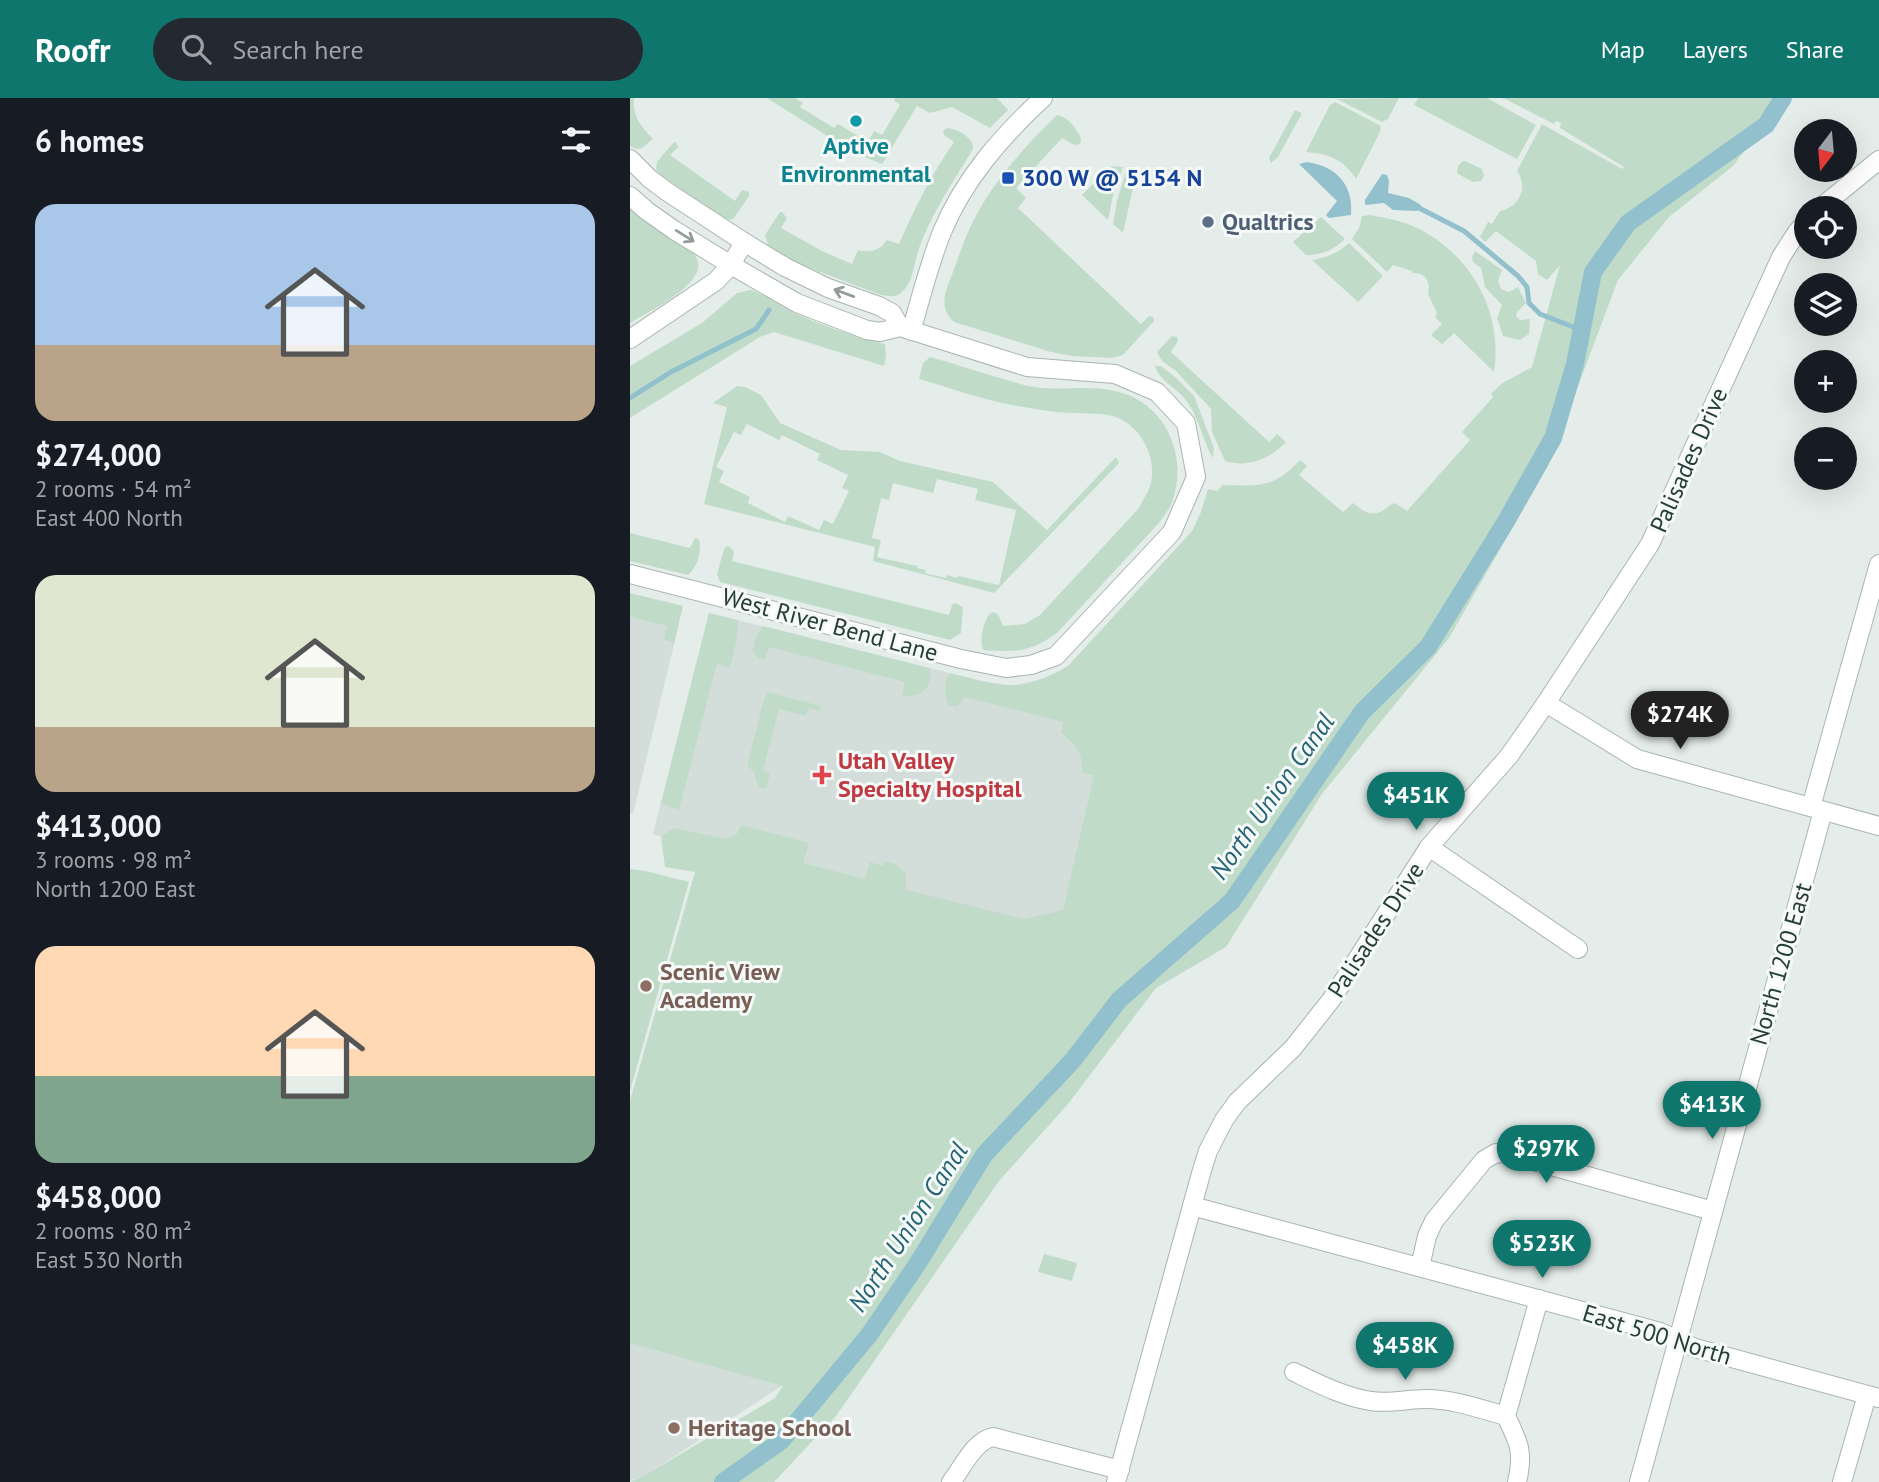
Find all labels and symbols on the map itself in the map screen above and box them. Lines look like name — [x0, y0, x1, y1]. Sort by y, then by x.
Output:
marker: Aptive Environmental — [848, 113, 864, 129]
north arrow — [1794, 119, 1857, 182]
place label: Aptive Environmental — [781, 130, 932, 189]
place label: 300 W @ 5154 N — [1022, 162, 1202, 193]
marker: 300 W @ 5154 N — [1000, 170, 1016, 186]
place label: Qualtrics — [1222, 206, 1314, 237]
marker: Qualtrics — [1200, 214, 1216, 230]
one-way arrow — [674, 230, 694, 244]
one-way arrow — [833, 286, 855, 298]
street label: Palisades Drive — [1643, 383, 1734, 537]
street label: West River Bend Lane — [719, 581, 942, 668]
pin: $274K — [1631, 692, 1729, 751]
water label: North Union Canal — [1202, 706, 1341, 885]
place label: Utah Valley Specialty Hospital — [838, 745, 1022, 804]
marker: Utah Valley Specialty Hospital — [812, 765, 832, 785]
pin: $451K — [1367, 772, 1465, 832]
street label: Palisades Drive — [1320, 856, 1431, 1003]
street label: North 1200 East — [1743, 879, 1818, 1049]
place label: Scenic View Academy — [660, 956, 781, 1015]
marker: Scenic View Academy — [638, 978, 654, 994]
pin: $413K — [1663, 1082, 1761, 1141]
pin: $297K — [1497, 1126, 1595, 1185]
water label: North Union Canal — [840, 1136, 975, 1318]
pin: $523K — [1493, 1220, 1591, 1280]
street label: East 500 North — [1579, 1297, 1735, 1372]
pin: $458K — [1356, 1322, 1454, 1382]
place label: Heritage School — [688, 1412, 852, 1443]
marker: Heritage School — [666, 1420, 682, 1436]

